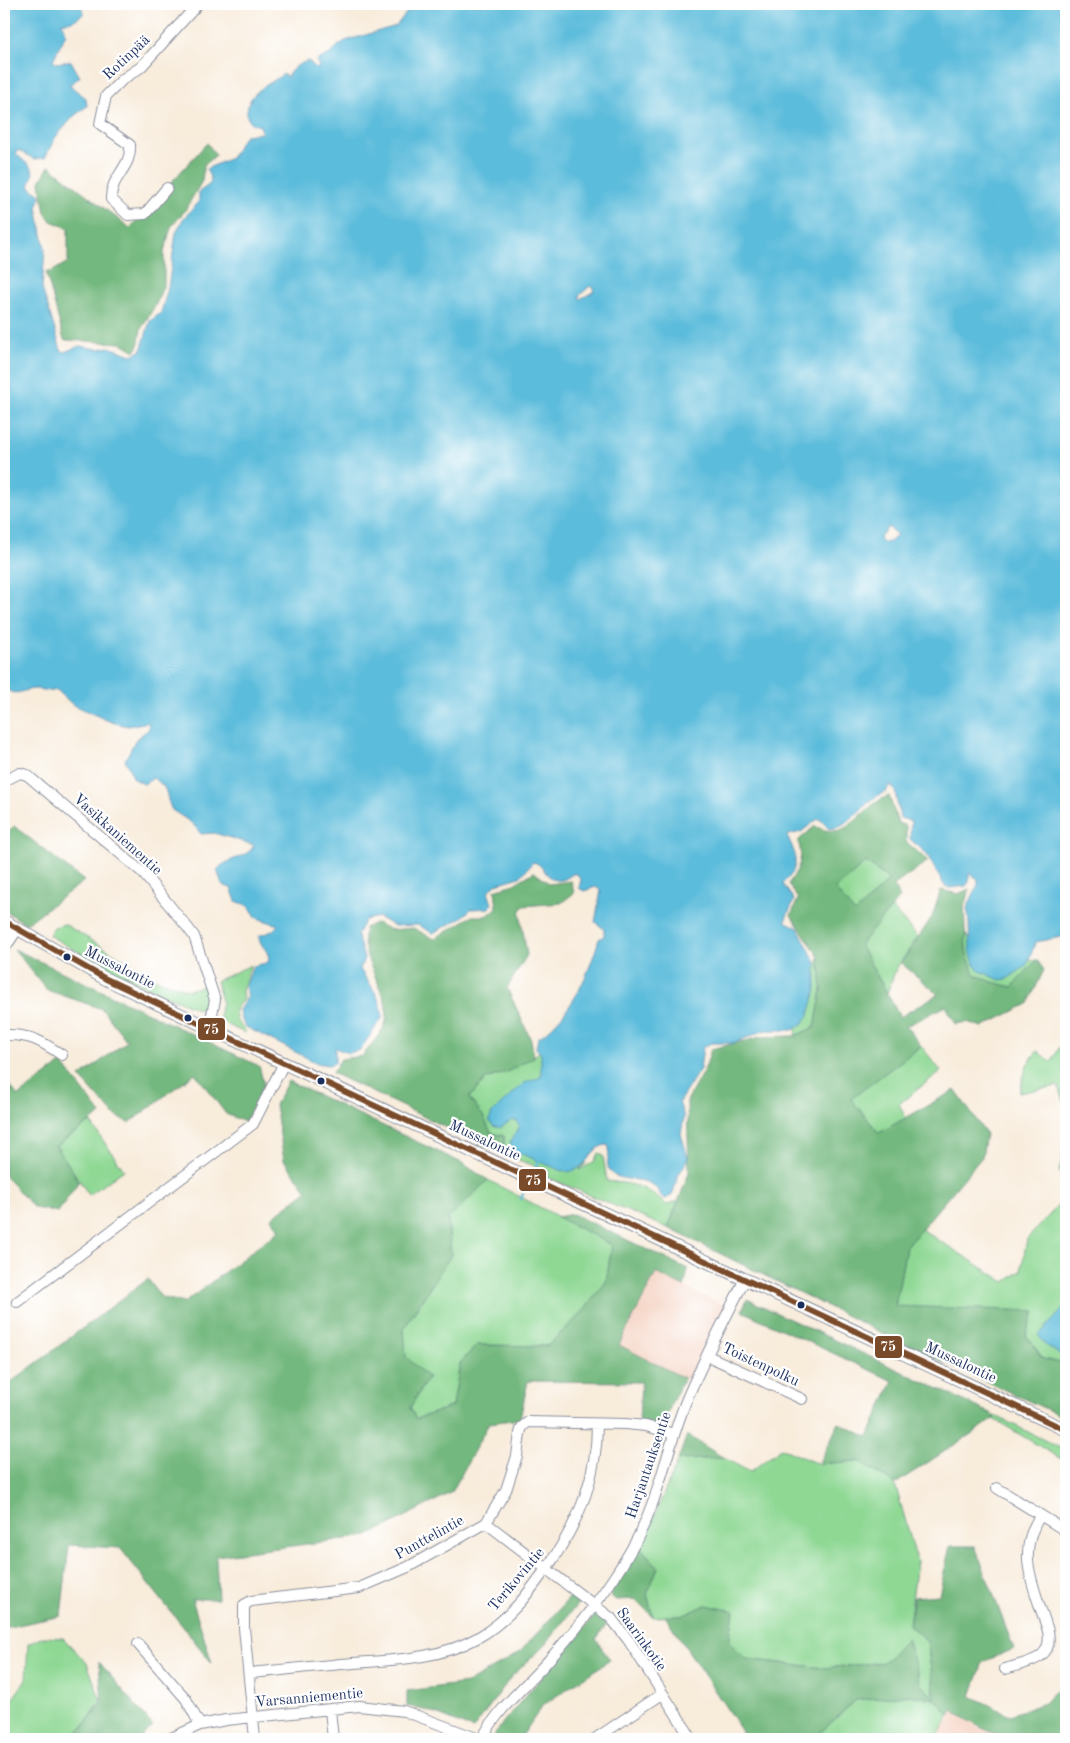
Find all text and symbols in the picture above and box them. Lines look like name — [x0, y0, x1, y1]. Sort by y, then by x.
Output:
street label: Rotinpää — [101, 32, 154, 83]
street label: Vasikkaniementie — [70, 792, 164, 879]
street label: Mussalontie — [82, 944, 157, 992]
unlabelled marker — [62, 952, 72, 962]
unlabelled marker — [183, 1013, 193, 1023]
line badge: 75 — [197, 1017, 226, 1041]
text: 75 — [203, 1023, 219, 1037]
unlabelled marker — [316, 1076, 326, 1086]
street label: Mussalontie — [446, 1118, 522, 1164]
line badge: 75 — [518, 1168, 547, 1192]
text: 75 — [525, 1174, 541, 1188]
unlabelled marker — [796, 1300, 806, 1310]
line badge: 75 — [874, 1335, 903, 1359]
text: 75 — [880, 1340, 896, 1354]
street label: Mussalontie — [922, 1340, 998, 1386]
street label: Toistenpolku — [720, 1341, 801, 1390]
street label: Harjantauksentie — [624, 1410, 675, 1521]
street label: Punttelintie — [393, 1513, 467, 1563]
street label: Terikovintie — [486, 1545, 548, 1615]
street label: Saarinkotie — [613, 1606, 669, 1674]
street label: Varsanniementie — [255, 1686, 364, 1711]

